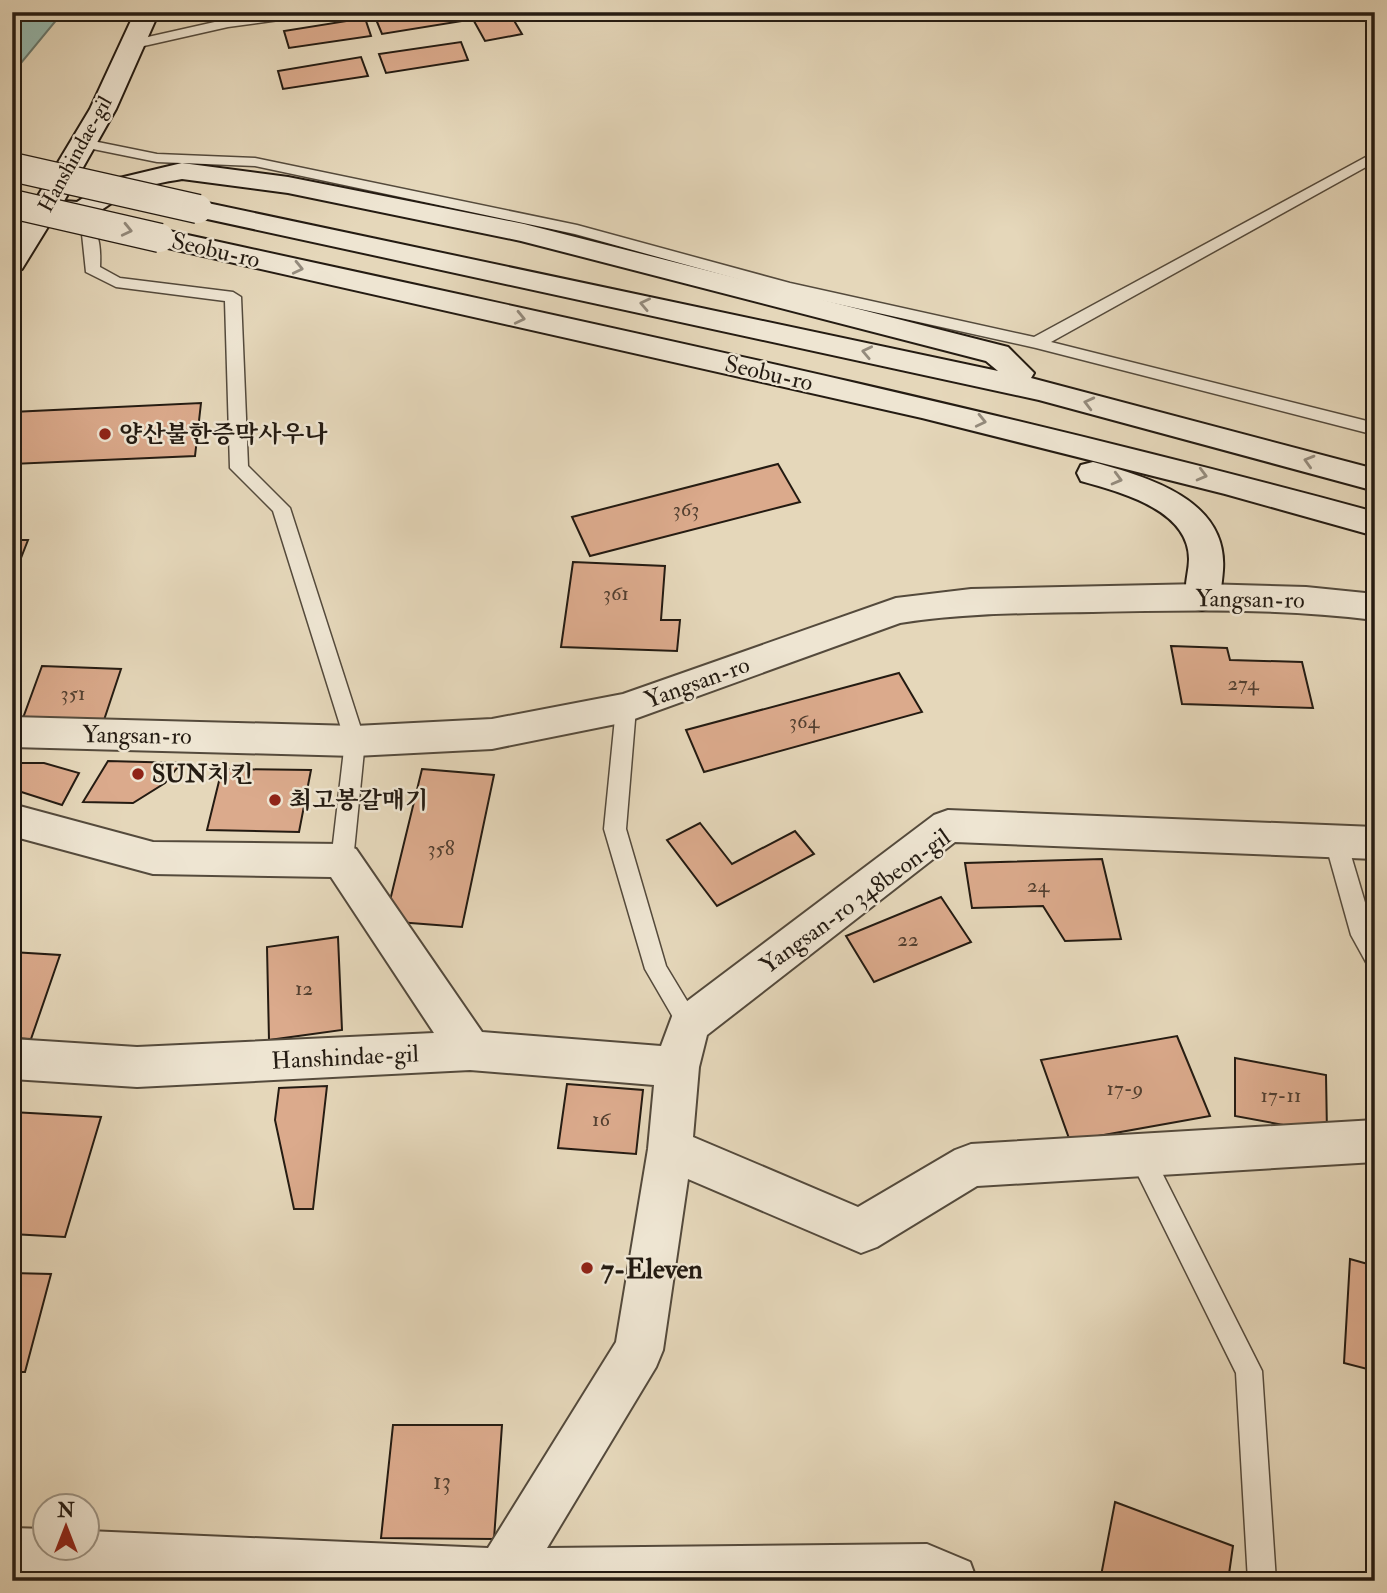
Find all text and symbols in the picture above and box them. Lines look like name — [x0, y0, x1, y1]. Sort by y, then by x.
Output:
street label: Hanshindae-gil — [32, 91, 119, 217]
one-way arrow — [121, 222, 133, 236]
street label: Seobu-ro — [169, 225, 263, 276]
one-way arrow — [292, 260, 304, 275]
one-way arrow — [639, 298, 651, 312]
one-way arrow — [514, 309, 526, 324]
one-way arrow — [861, 346, 873, 361]
street label: Seobu-ro — [722, 348, 816, 399]
one-way arrow — [1083, 397, 1095, 411]
one-way arrow — [975, 413, 987, 427]
place label: 양산불한증막사우나 — [119, 419, 328, 450]
marker: 양산불한증막사우나 — [97, 426, 113, 442]
one-way arrow — [1303, 455, 1315, 470]
one-way arrow — [1196, 467, 1208, 481]
one-way arrow — [1111, 471, 1123, 485]
house number: 363 — [673, 496, 699, 523]
house number: 361 — [603, 580, 629, 607]
street label: Yangsan-ro — [1195, 583, 1305, 616]
street label: Yangsan-ro — [640, 649, 754, 716]
house number: 274 — [1228, 670, 1260, 697]
house number: 351 — [61, 680, 85, 707]
house number: 364 — [789, 708, 821, 735]
street label: Yangsan-ro — [82, 719, 192, 752]
place label: SUN치킨 — [152, 759, 253, 790]
marker: SUN치킨 — [130, 766, 146, 782]
place label: 최고봉갈매기 — [289, 785, 428, 816]
marker: 최고봉갈매기 — [267, 792, 283, 808]
street label: Yangsan-ro 348beon-gil — [754, 822, 957, 981]
house number: 358 — [427, 835, 455, 862]
house number: 24 — [1027, 872, 1051, 899]
house number: 22 — [897, 926, 919, 953]
house number: 12 — [295, 975, 313, 1002]
street label: Hanshindae-gil — [271, 1038, 420, 1077]
house number: 17-9 — [1107, 1075, 1143, 1102]
house number: 17-11 — [1260, 1082, 1302, 1109]
house number: 16 — [592, 1106, 611, 1133]
place label: 7-Eleven — [601, 1252, 703, 1287]
marker: 7-Eleven — [579, 1260, 595, 1276]
house number: 13 — [433, 1466, 451, 1497]
north arrow — [32, 1492, 102, 1562]
text: N — [56, 1499, 75, 1523]

